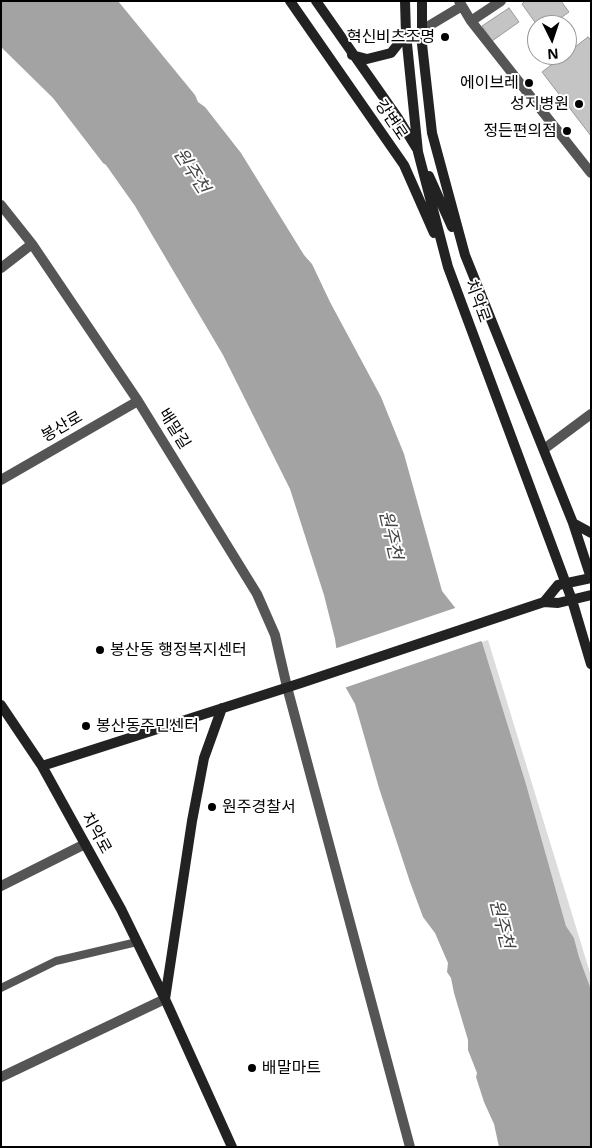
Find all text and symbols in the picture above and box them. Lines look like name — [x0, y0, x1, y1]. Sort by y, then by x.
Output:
north arrow — [527, 15, 577, 65]
place label: 혁신비츠조명 — [347, 27, 435, 47]
marker: 혁신비츠조명 — [439, 31, 451, 43]
text: N — [547, 45, 559, 64]
place label: 에이브레 — [460, 73, 519, 93]
marker: 에이브레 — [523, 77, 535, 89]
place label: 성지병원 — [510, 94, 569, 114]
street label: 강변로 — [371, 96, 411, 144]
marker: 성지병원 — [573, 98, 585, 110]
place label: 정든편의점 — [483, 121, 557, 141]
marker: 정든편의점 — [561, 125, 573, 137]
water label: 원주천 — [168, 144, 214, 198]
street label: 치악로 — [460, 277, 494, 325]
street label: 배말길 — [154, 405, 194, 453]
street label: 봉산로 — [38, 408, 86, 446]
water label: 원주천 — [374, 508, 406, 562]
place label: 봉산동 행정복지센터 — [110, 640, 247, 660]
marker: 봉산동 행정복지센터 — [94, 644, 106, 656]
place label: 봉산동주민센터 — [96, 716, 199, 736]
marker: 봉산동주민센터 — [80, 720, 92, 732]
place label: 원주경찰서 — [222, 797, 296, 817]
marker: 원주경찰서 — [206, 801, 218, 813]
street label: 치악로 — [77, 809, 115, 857]
water label: 원주천 — [485, 897, 517, 951]
place label: 배말마트 — [262, 1058, 321, 1078]
marker: 배말마트 — [246, 1062, 258, 1074]

